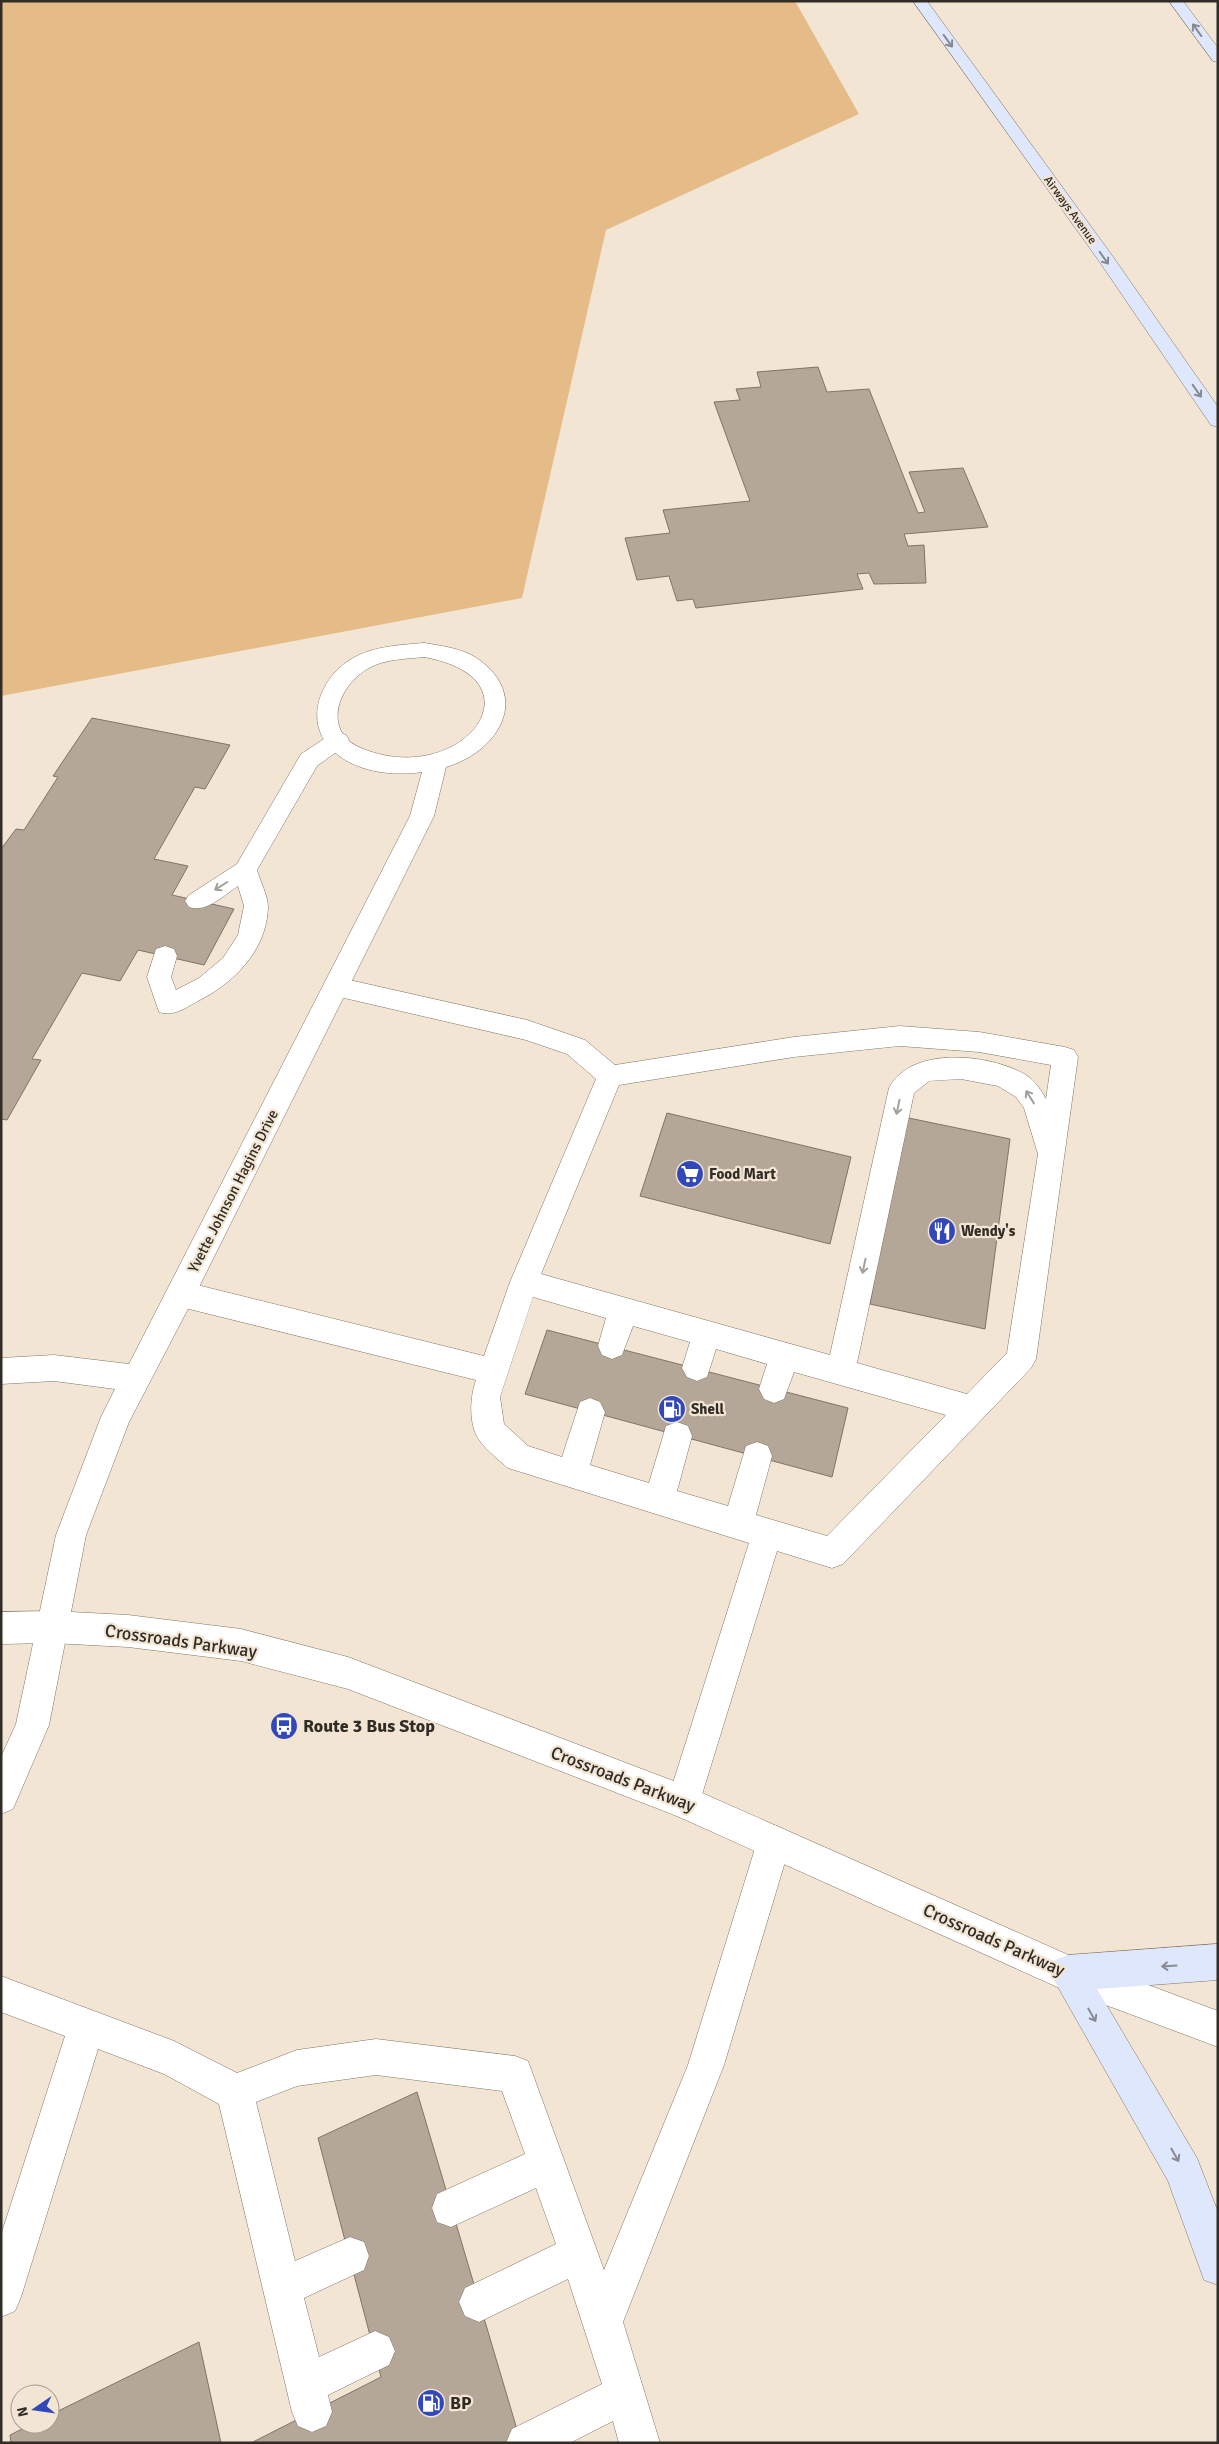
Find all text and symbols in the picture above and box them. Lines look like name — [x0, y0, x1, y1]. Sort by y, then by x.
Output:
one-way arrow — [1191, 24, 1202, 37]
one-way arrow — [943, 34, 953, 48]
street label: Airways Avenue — [1040, 173, 1100, 247]
one-way arrow — [1099, 251, 1109, 265]
one-way arrow — [1192, 384, 1202, 398]
one-way arrow — [214, 881, 228, 891]
one-way arrow — [1025, 1090, 1035, 1104]
one-way arrow — [892, 1098, 902, 1114]
street label: Yvette Johnson Hagins Drive — [184, 1107, 282, 1275]
supermarket icon: Food Mart — [675, 1159, 705, 1189]
place label: Food Mart — [709, 1165, 776, 1183]
restaurant icon: Wendy's — [927, 1216, 957, 1246]
place label: Wendy's — [961, 1222, 1016, 1240]
one-way arrow — [858, 1257, 868, 1273]
fuel station icon: Shell — [657, 1394, 687, 1424]
place label: Shell — [691, 1400, 724, 1418]
street label: Crossroads Parkway — [104, 1619, 259, 1663]
bus stop icon: Route 3 Bus Stop — [269, 1711, 299, 1741]
place label: Route 3 Bus Stop — [303, 1715, 435, 1737]
street label: Crossroads Parkway — [548, 1741, 699, 1817]
street label: Crossroads Parkway — [920, 1899, 1069, 1981]
one-way arrow — [1161, 1961, 1177, 1970]
one-way arrow — [1088, 2007, 1098, 2021]
one-way arrow — [1170, 2147, 1180, 2161]
north arrow — [10, 2384, 60, 2434]
fuel station icon: BP — [416, 2388, 446, 2418]
place label: BP — [450, 2392, 472, 2414]
text: N — [13, 2405, 32, 2418]

